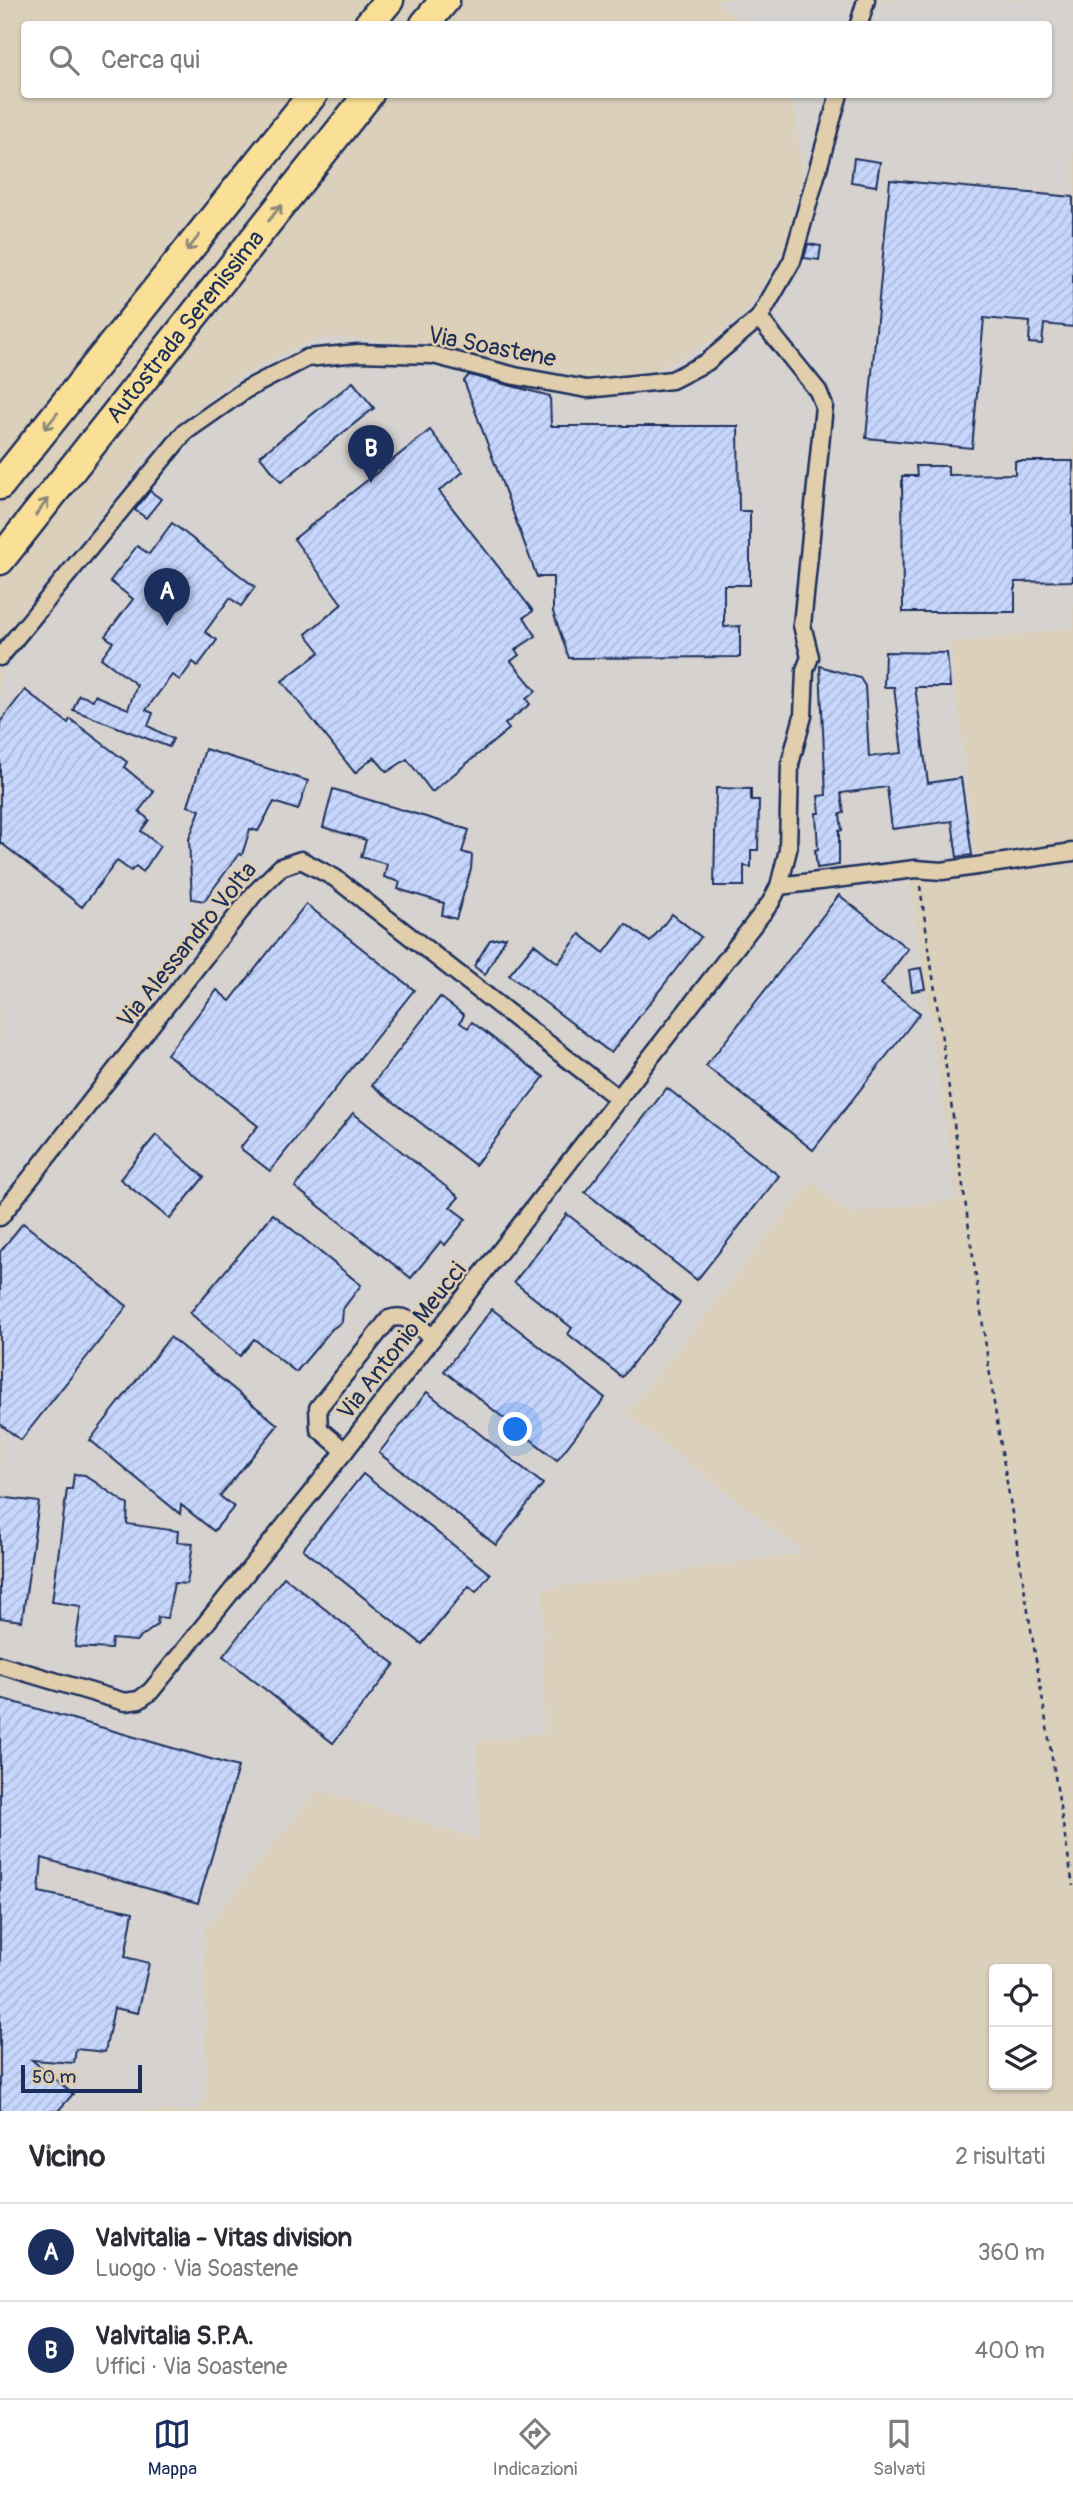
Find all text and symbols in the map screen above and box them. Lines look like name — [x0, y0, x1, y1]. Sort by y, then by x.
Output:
search box — [21, 21, 1052, 98]
icon: search — [45, 41, 83, 79]
text: Cerca qui — [101, 44, 200, 76]
one-way arrow — [267, 205, 282, 223]
street label: Autostrada Serenissima — [100, 224, 270, 429]
one-way arrow — [185, 233, 200, 252]
street label: Via Soastene — [425, 320, 559, 374]
one-way arrow — [43, 411, 59, 429]
pin: B — [348, 425, 394, 483]
one-way arrow — [35, 498, 50, 516]
pin: A — [144, 568, 190, 626]
street label: Via Alessandro Volta — [111, 856, 263, 1034]
street label: Via Antonio Meucci — [331, 1256, 473, 1426]
your location — [498, 1412, 532, 1446]
map controls — [989, 1964, 1052, 2090]
button: locate — [989, 1964, 1052, 2027]
button: layers — [989, 2027, 1052, 2090]
scale bar — [21, 2062, 142, 2094]
text: 50 m — [32, 2065, 76, 2089]
text: Vicino — [28, 2138, 105, 2175]
text: 2 risultati — [955, 2142, 1045, 2171]
text: Valvitalia - Vitas division — [95, 2222, 352, 2254]
text: A — [44, 2238, 58, 2267]
text: 360 m — [978, 2238, 1045, 2267]
text: Luogo · Via Soastene — [95, 2254, 298, 2283]
text: Valvitalia S.P.A. — [95, 2320, 254, 2352]
text: B — [44, 2336, 58, 2365]
text: 400 m — [975, 2336, 1045, 2365]
text: Uffici · Via Soastene — [95, 2352, 287, 2381]
tab: Mappa — [148, 2415, 197, 2481]
tab: Indicazioni — [493, 2415, 577, 2481]
tab: Salvati — [873, 2415, 925, 2481]

